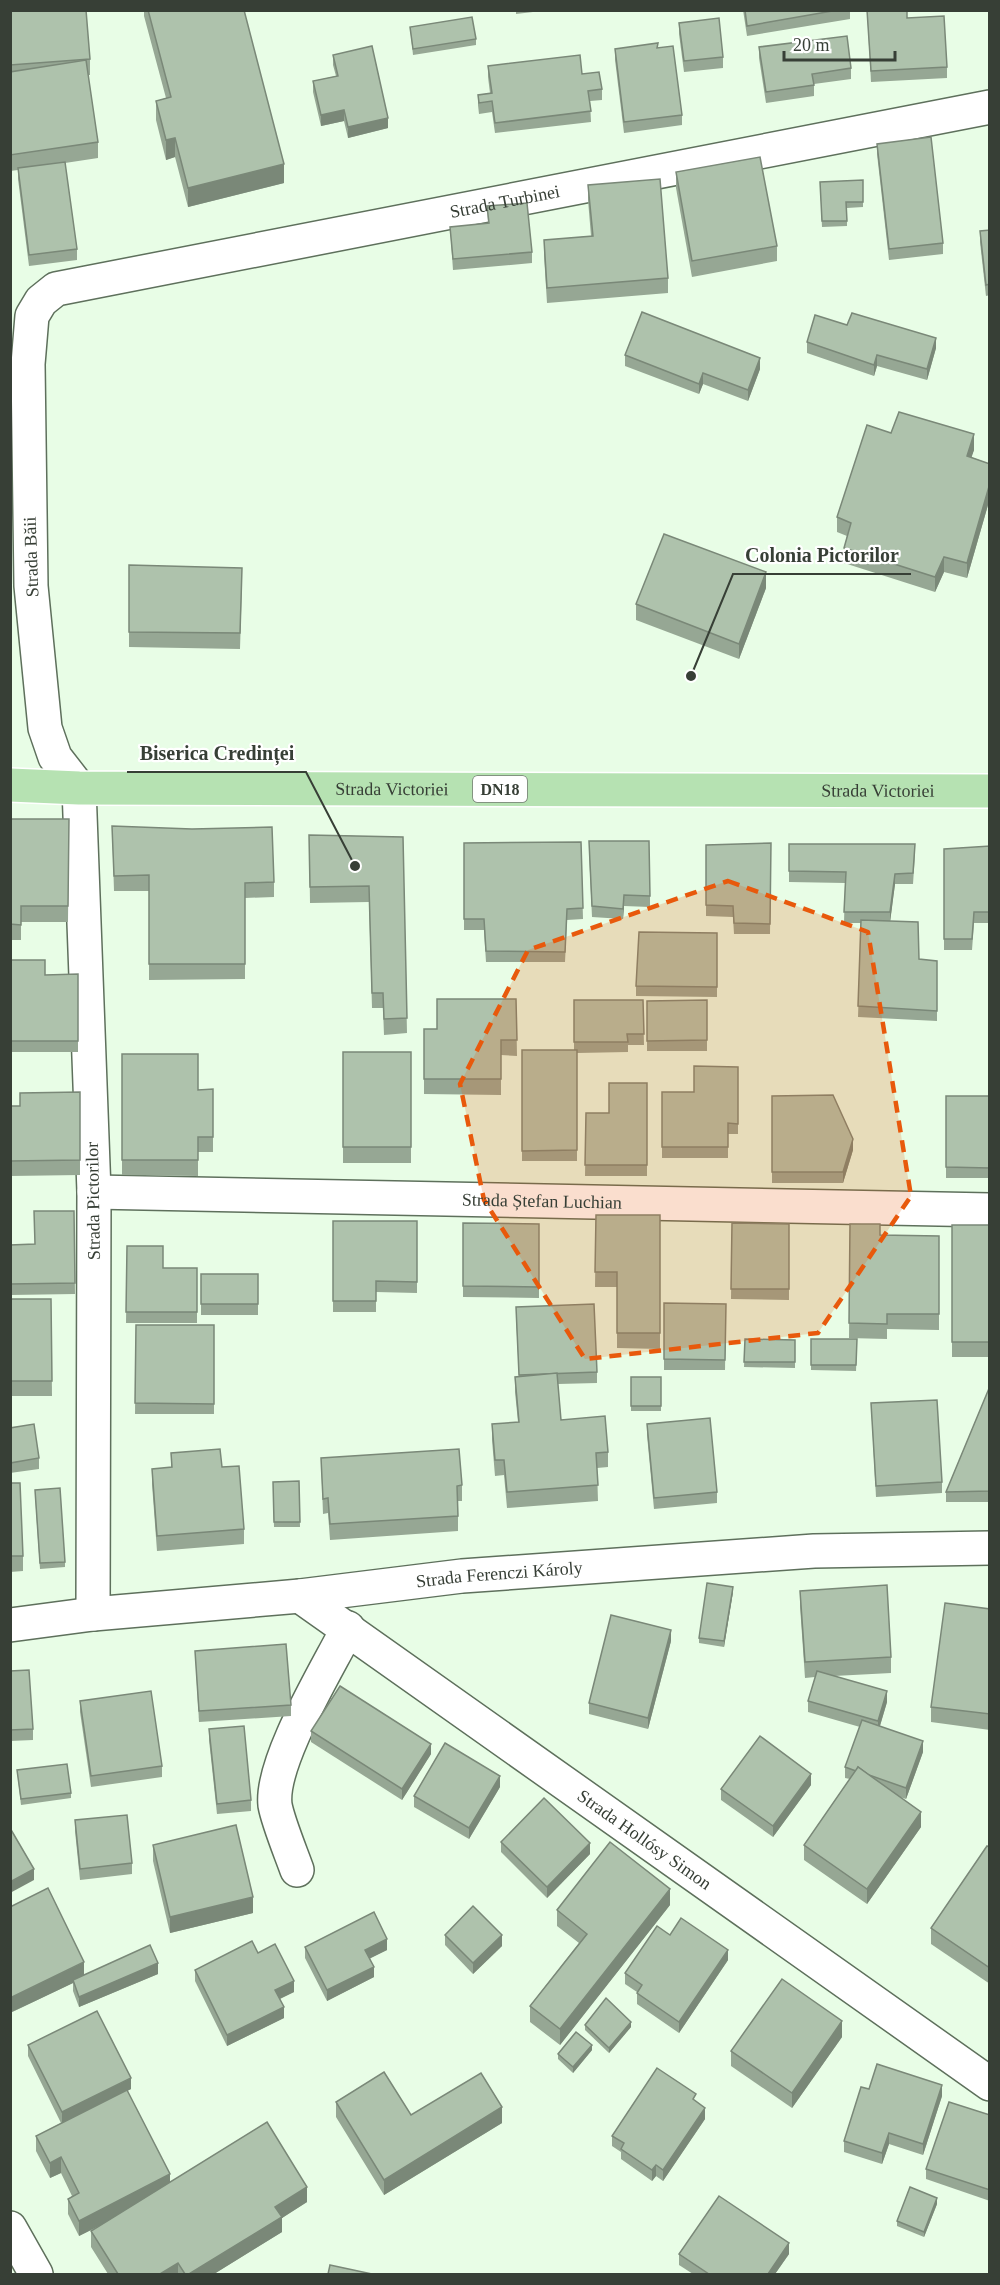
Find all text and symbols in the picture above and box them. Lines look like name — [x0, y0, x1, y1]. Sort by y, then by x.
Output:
scale bar — [784, 24, 895, 62]
text: 20 m — [793, 35, 830, 55]
street label: Strada Turbinei — [448, 181, 562, 222]
street label: Strada Băii — [20, 516, 42, 598]
callout: Colonia Pictorilor — [733, 536, 911, 574]
text: Colonia Pictorilor — [745, 544, 899, 566]
callout: Biserica Credinței — [127, 734, 306, 772]
text: Biserica Credinței — [140, 742, 295, 766]
road number: DN18 — [473, 776, 527, 802]
street label: Strada Victoriei — [335, 779, 449, 799]
street label: Strada Victoriei — [821, 780, 935, 801]
street label: Strada Pictorilor — [82, 1142, 104, 1260]
street label: Strada Ștefan Luchian — [462, 1189, 622, 1213]
street label: Strada Ferenczi Károly — [415, 1557, 583, 1592]
street label: Strada Hollósy Simon — [574, 1786, 715, 1894]

